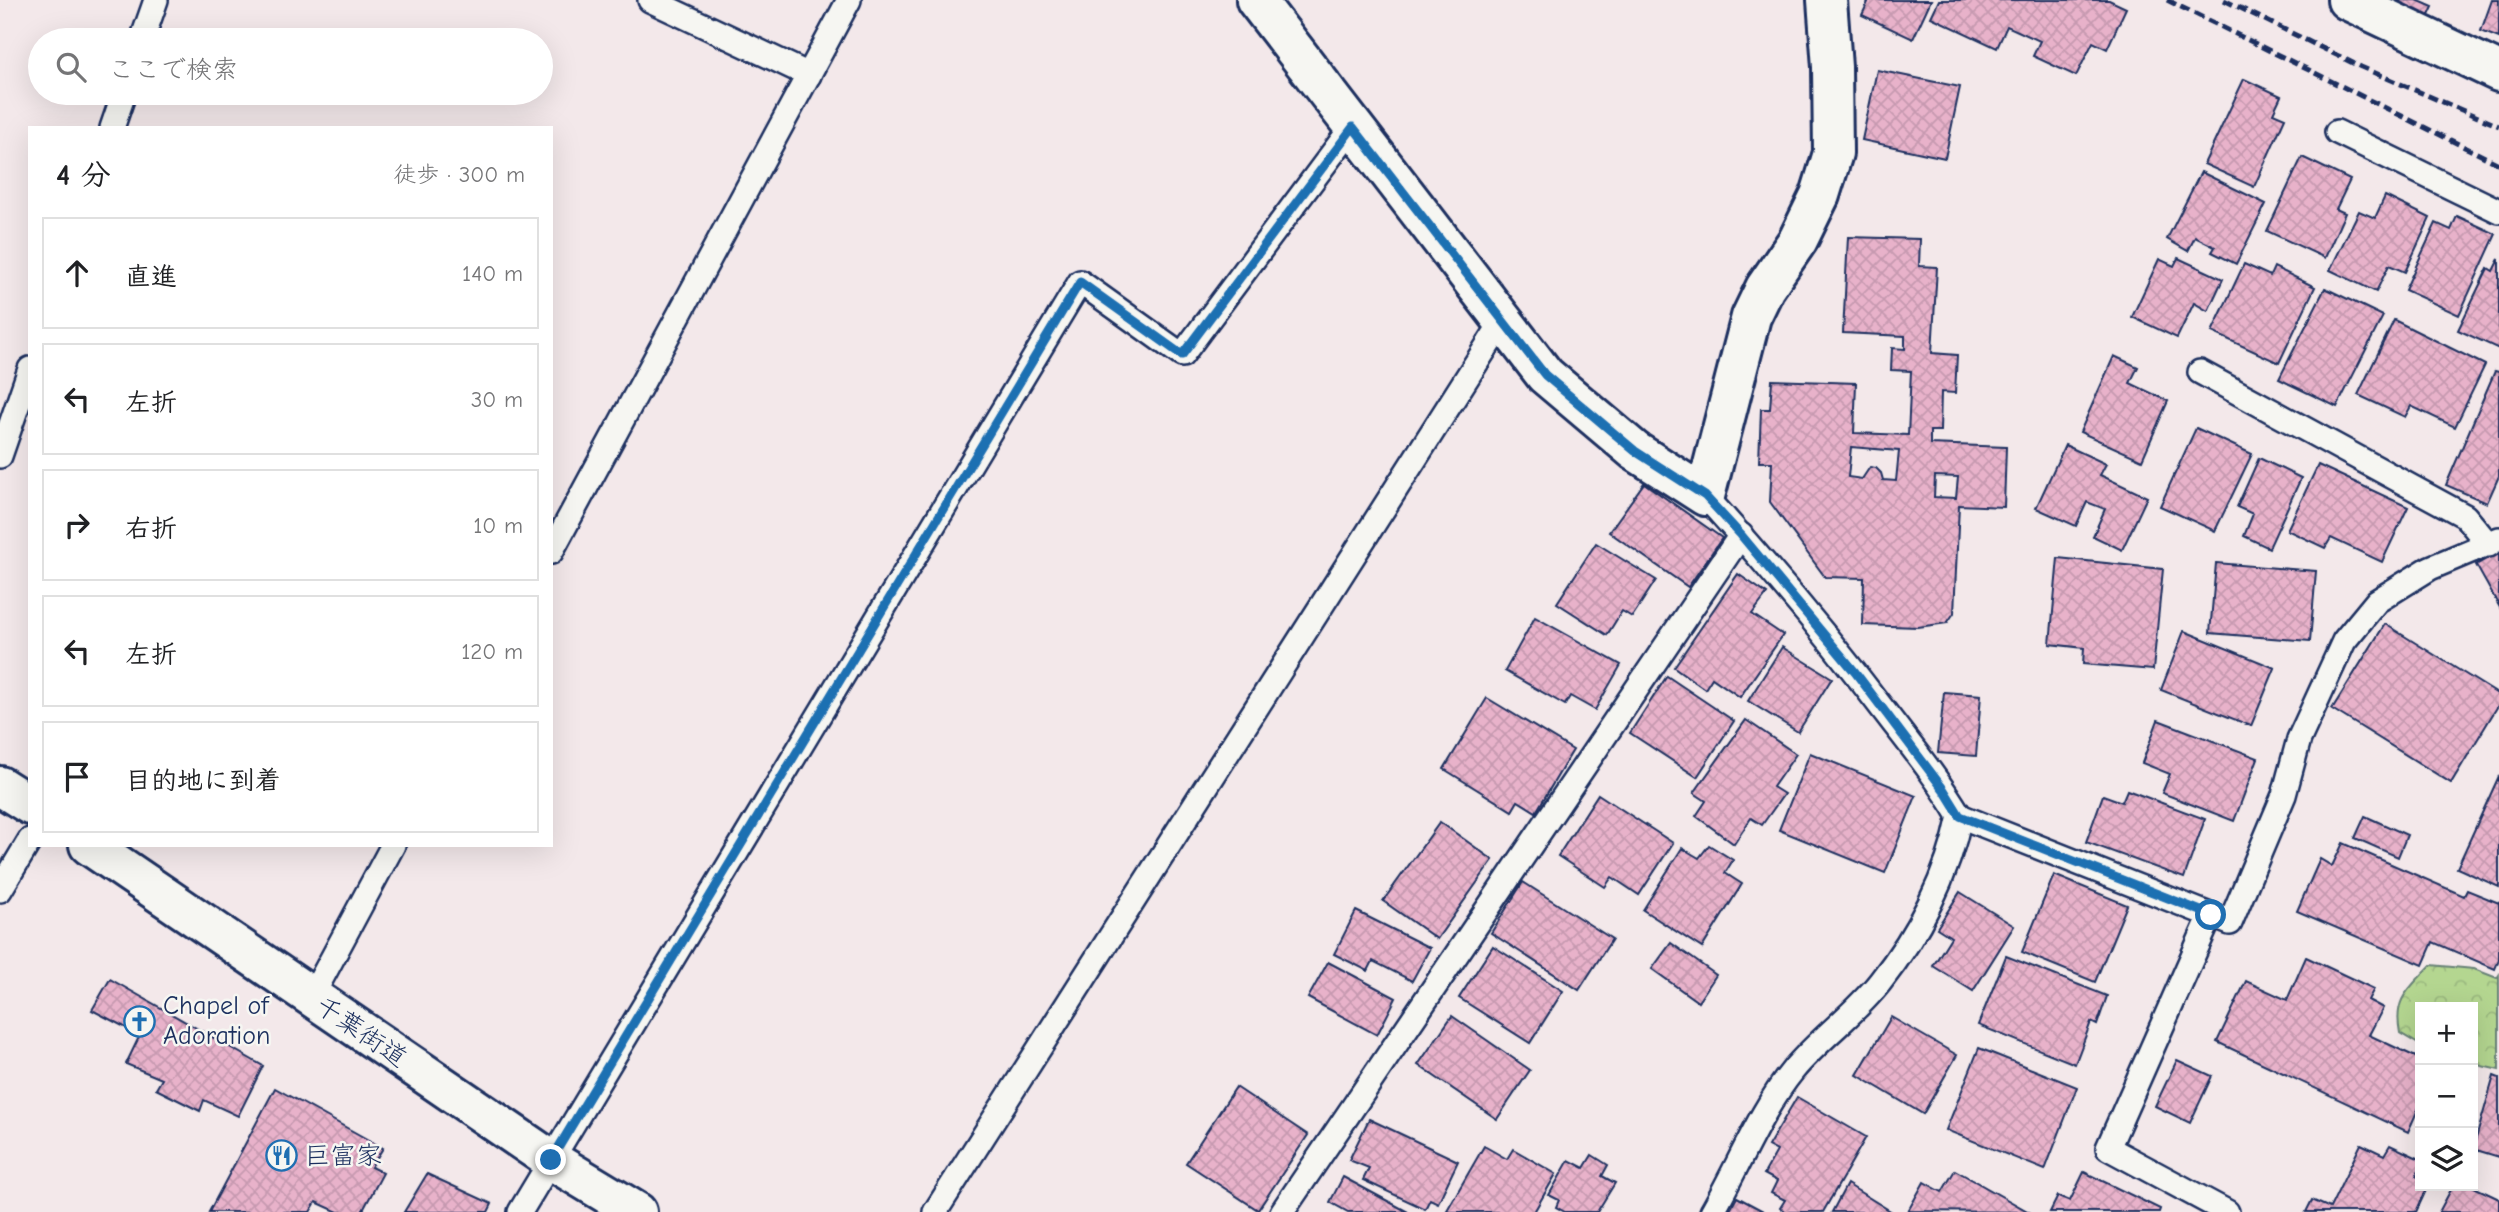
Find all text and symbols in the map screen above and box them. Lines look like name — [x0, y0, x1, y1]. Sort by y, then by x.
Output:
search box — [28, 28, 553, 105]
icon: search — [52, 48, 90, 86]
text: ここで検索 — [108, 55, 238, 85]
text: 4 分 — [56, 158, 111, 193]
text: 徒歩 · 300 m — [393, 161, 525, 188]
icon: ahead — [58, 254, 96, 292]
text: 140 m — [462, 260, 523, 287]
text: 直進 — [125, 262, 177, 292]
icon: left — [58, 380, 96, 418]
text: 30 m — [471, 386, 523, 413]
text: 左折 — [125, 388, 177, 418]
icon: right — [58, 506, 96, 544]
text: 10 m — [473, 512, 523, 539]
text: 右折 — [125, 514, 177, 544]
icon: left — [58, 632, 96, 670]
text: 120 m — [461, 638, 523, 665]
text: 左折 — [125, 640, 177, 670]
icon: arrive — [58, 758, 96, 796]
text: 目的地に到着 — [125, 766, 281, 796]
route start — [2195, 899, 2226, 930]
street label: 千葉街道 — [309, 990, 413, 1074]
place label: Chapel of Adoration — [163, 991, 270, 1051]
map controls — [2415, 1002, 2478, 1191]
button: + — [2415, 1002, 2478, 1065]
church icon: Chapel of Adoration — [123, 1004, 157, 1038]
button: − — [2415, 1065, 2478, 1128]
button: layers — [2415, 1128, 2478, 1191]
restaurant icon: 巨富家 — [264, 1139, 298, 1173]
place label: 巨富家 — [304, 1141, 382, 1171]
route end — [535, 1144, 566, 1175]

